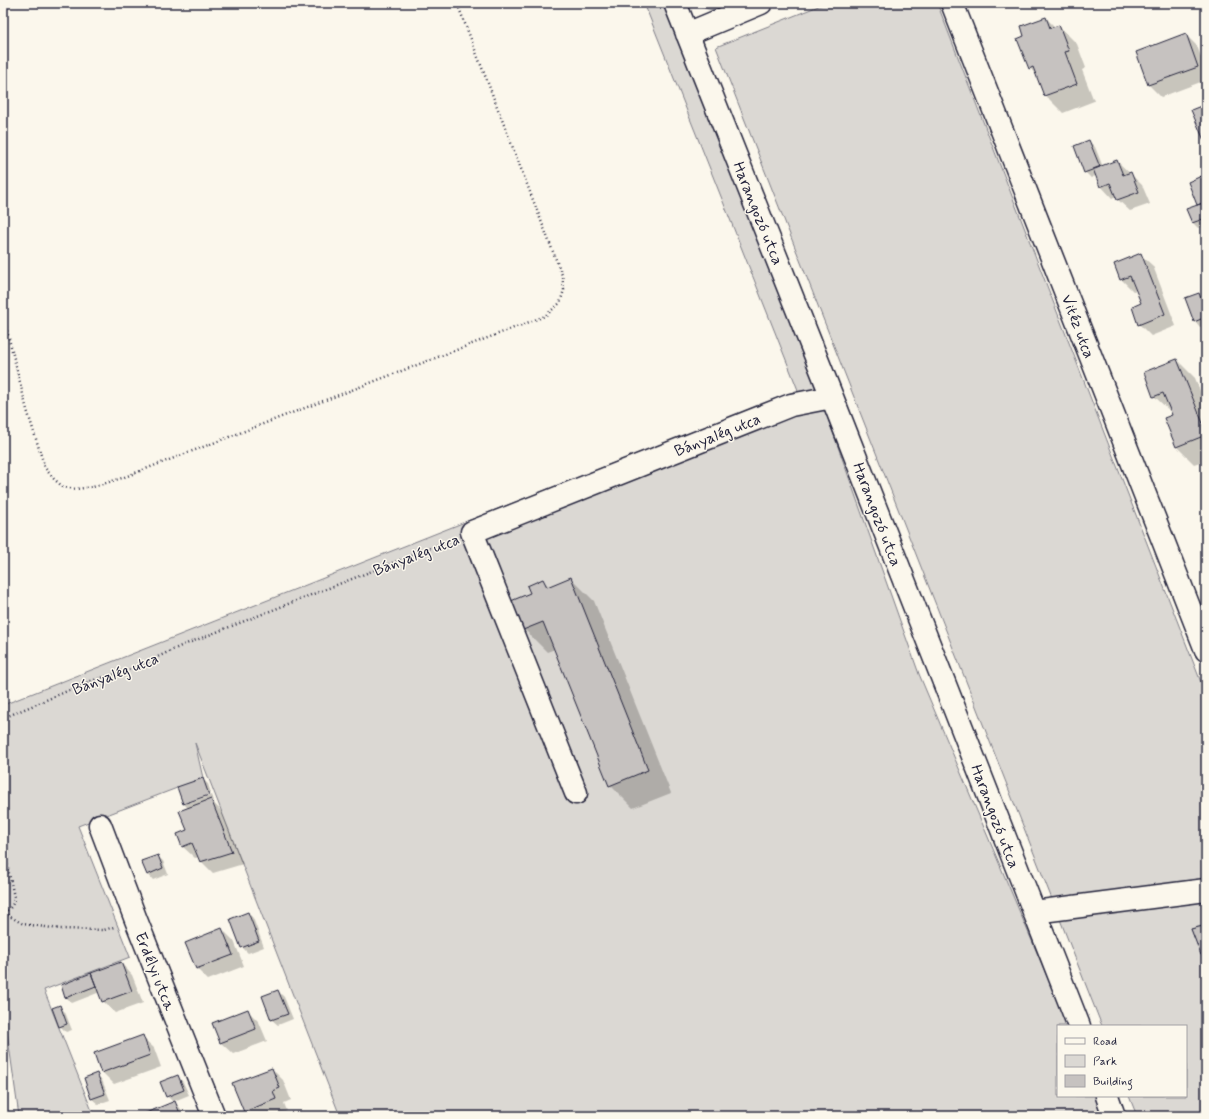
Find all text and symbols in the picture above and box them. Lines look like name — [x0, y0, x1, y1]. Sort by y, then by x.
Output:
street label: Harangozó utca — [727, 159, 788, 269]
street label: Vitéz utca — [1056, 292, 1099, 362]
street label: Bányalég utca — [671, 409, 764, 462]
street label: Harangozó utca — [847, 460, 906, 570]
street label: Bányalég utca — [370, 529, 463, 582]
street label: Bányalég utca — [69, 648, 162, 701]
street label: Harangozó utca — [965, 762, 1024, 872]
street label: Erdélyi utca — [129, 929, 180, 1014]
legend — [1057, 1025, 1187, 1097]
text: Road — [1093, 1034, 1117, 1050]
text: Park — [1093, 1054, 1117, 1070]
text: Building — [1093, 1074, 1133, 1091]

